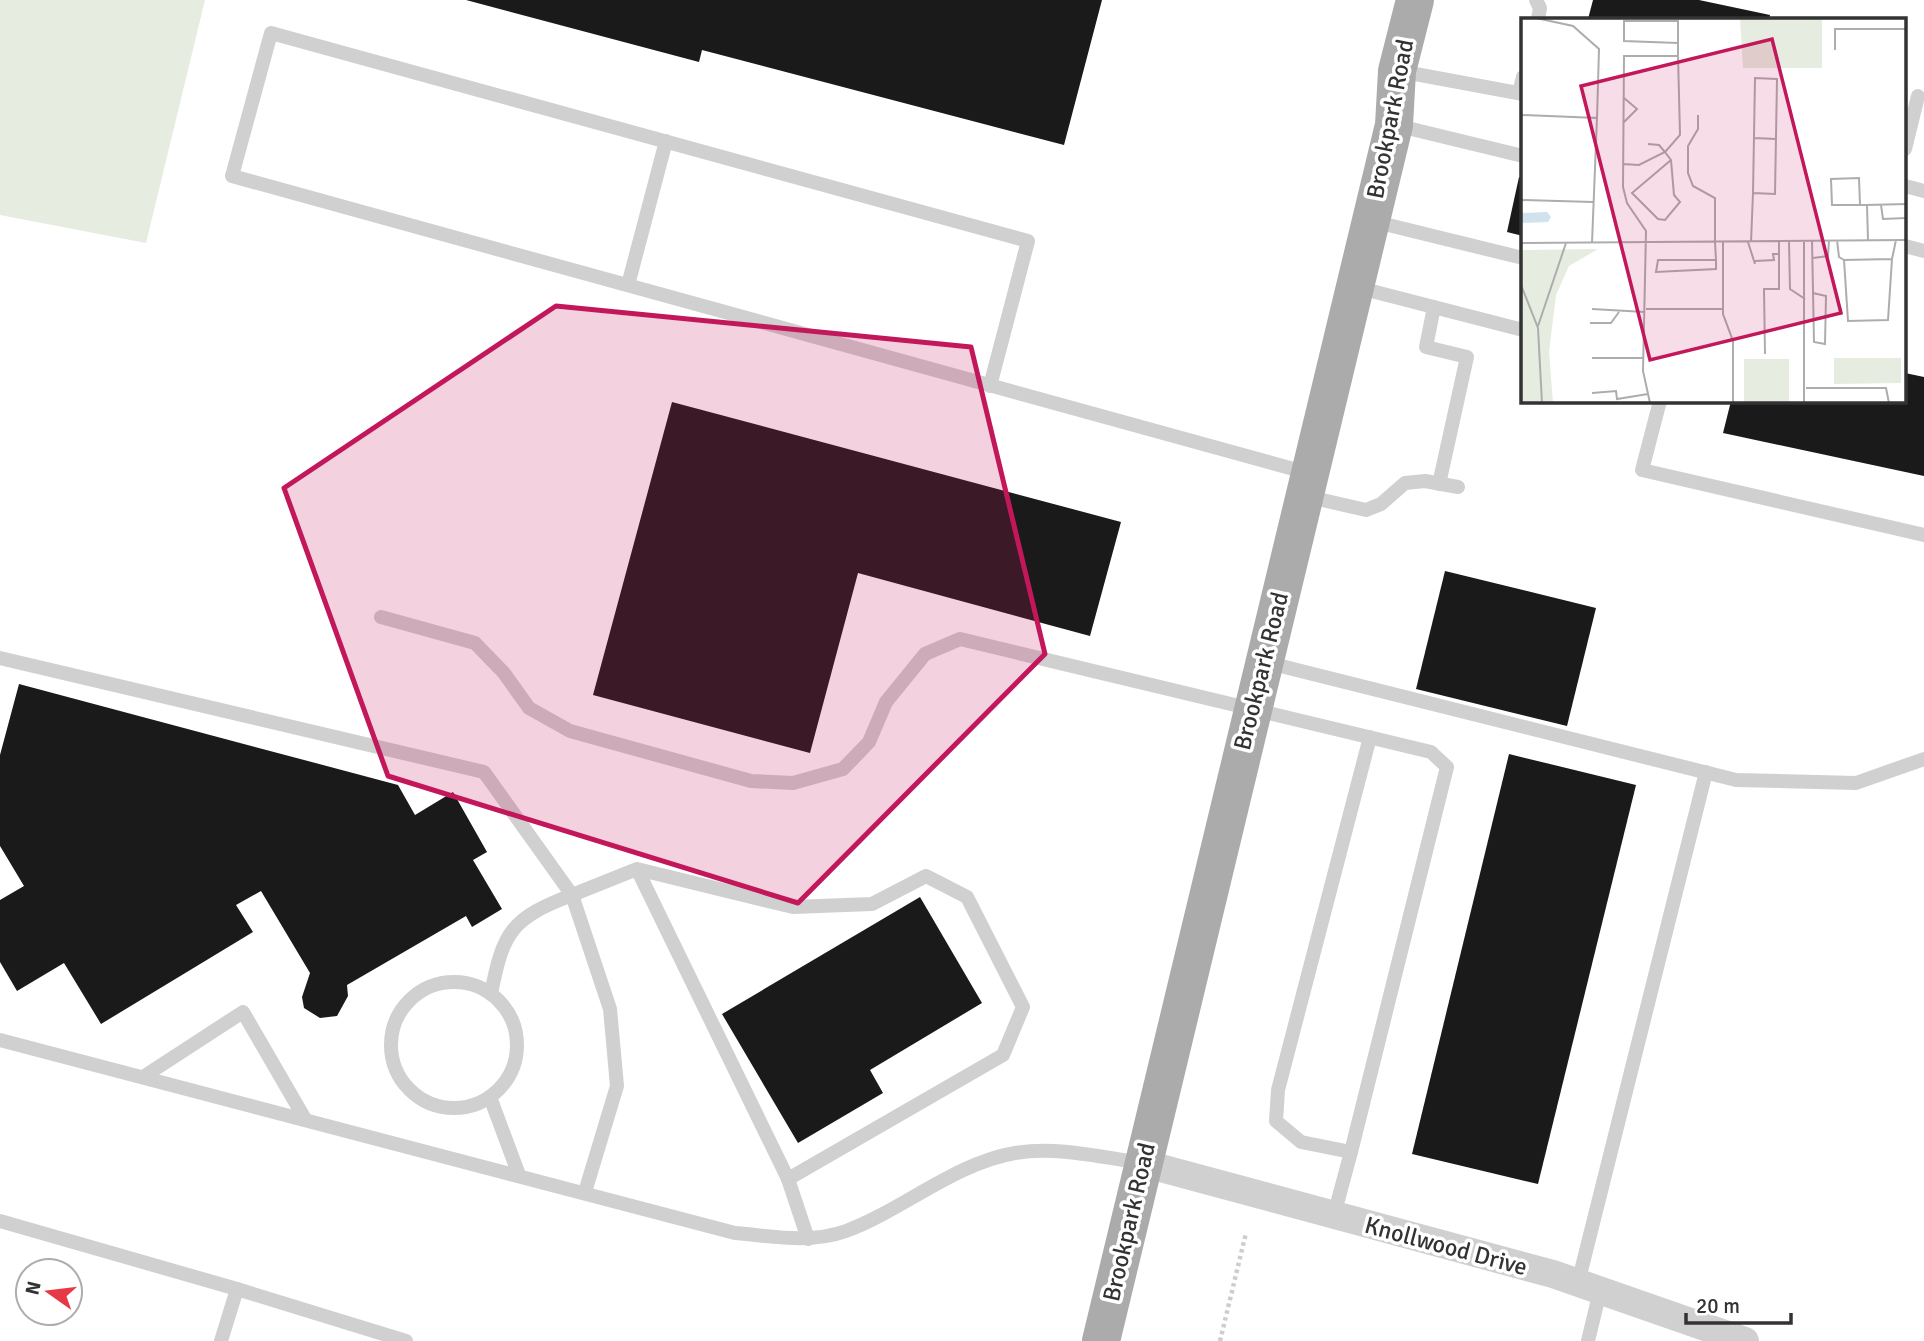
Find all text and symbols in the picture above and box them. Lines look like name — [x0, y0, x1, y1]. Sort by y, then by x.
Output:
inset map — [1521, 18, 1906, 402]
street label: Brookpark Road — [1360, 37, 1420, 201]
street label: Brookpark Road — [1227, 589, 1295, 753]
street label: Brookpark Road — [1096, 1140, 1162, 1304]
street label: Knollwood Drive — [1361, 1210, 1531, 1282]
north arrow — [14, 1257, 84, 1327]
text: N — [20, 1279, 47, 1297]
scale bar — [1686, 1282, 1791, 1326]
text: 20 m — [1696, 1293, 1740, 1319]

